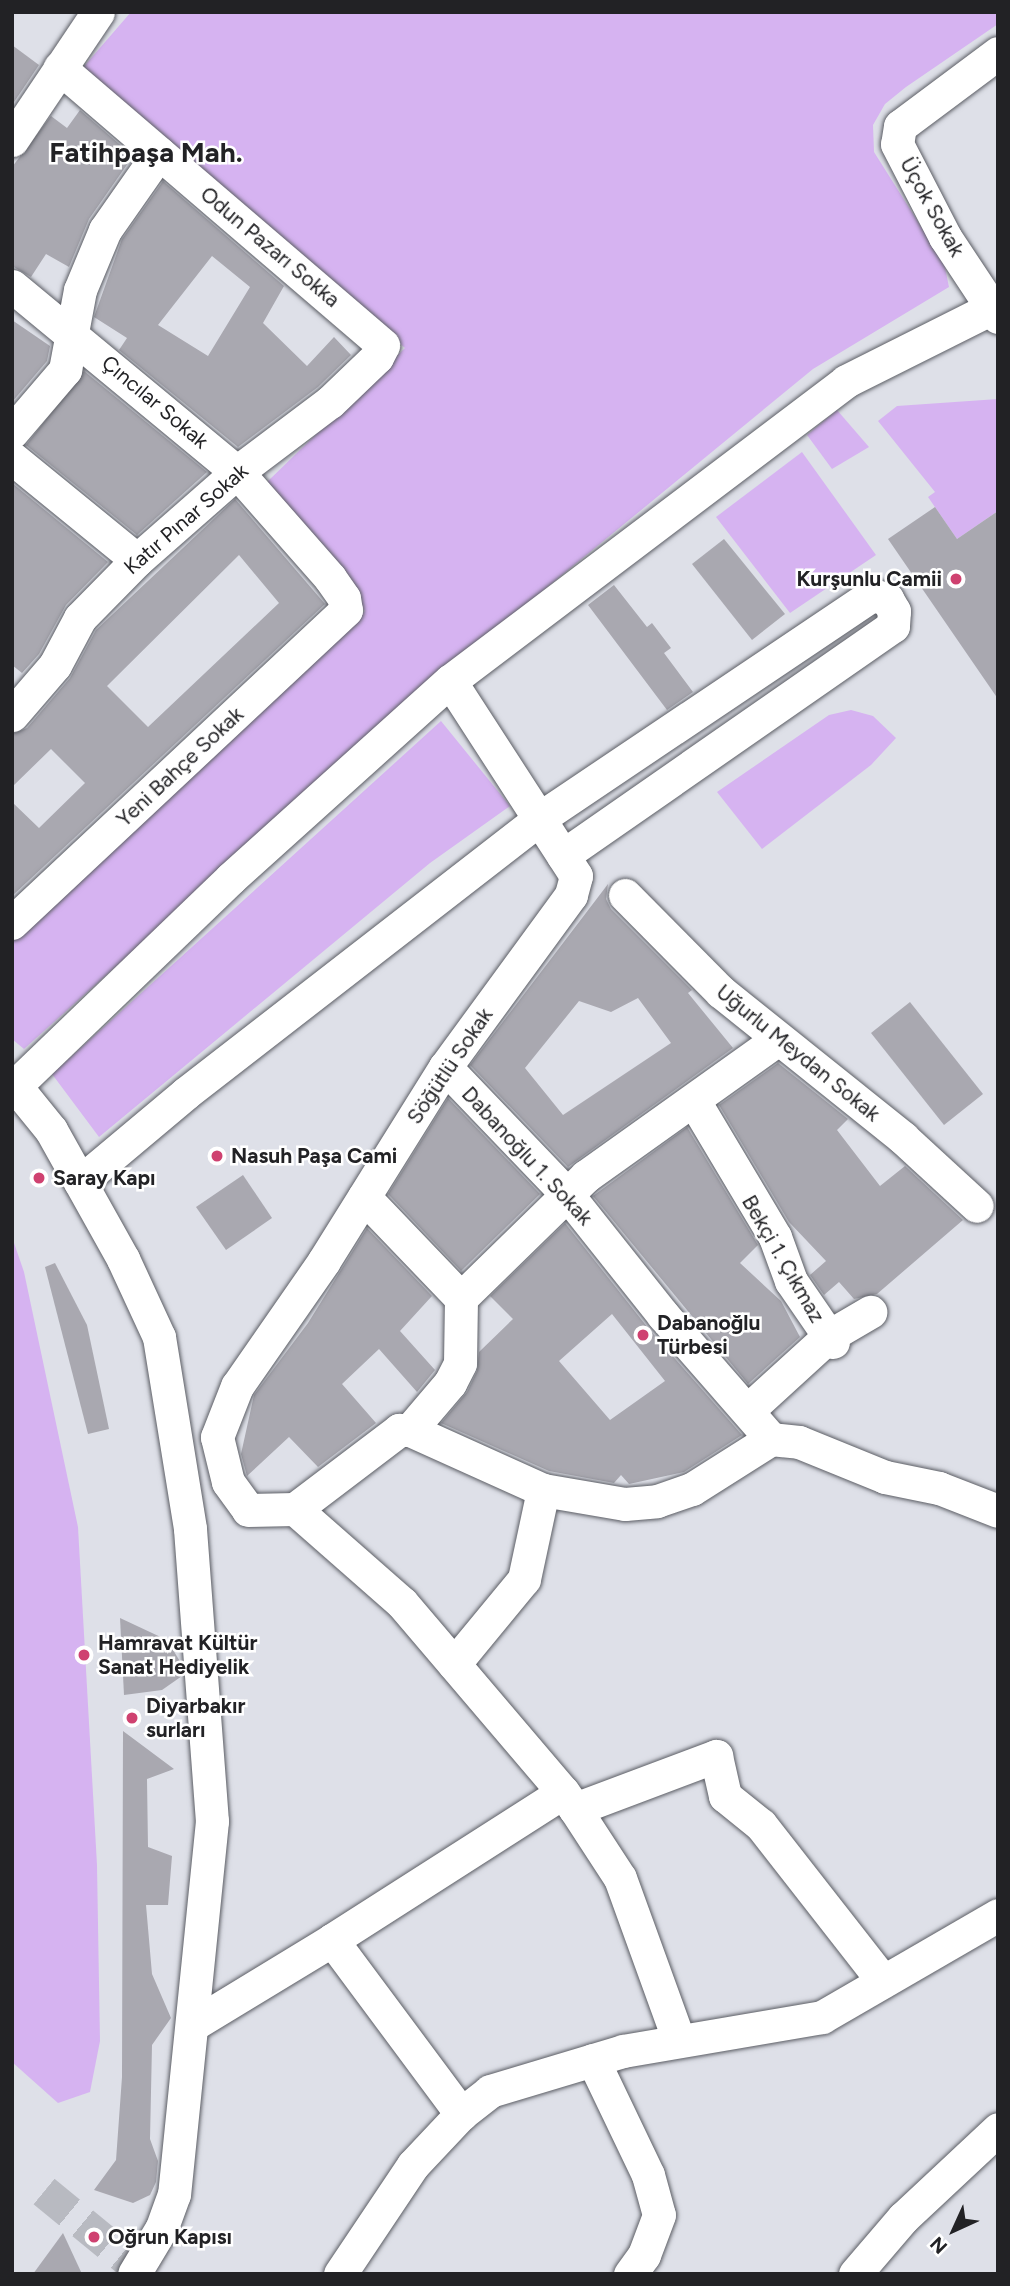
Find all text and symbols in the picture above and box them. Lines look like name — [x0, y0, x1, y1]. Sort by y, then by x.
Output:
district label: Fatihpaşa Mah. — [49, 135, 243, 169]
street label: Üçok Sokak — [894, 153, 970, 261]
street label: Odun Pazarı Sokka — [195, 181, 345, 313]
street label: Çıncılar Sokak — [97, 350, 213, 454]
street label: Katır Pınar Sokak — [119, 458, 253, 580]
place label: Kurşunlu Camii — [796, 566, 942, 592]
marker: Kurşunlu Camii — [948, 571, 964, 587]
street label: Yeni Bahçe Sokak — [111, 702, 249, 832]
street label: Uğurlu Meydan Sokak — [711, 979, 885, 1127]
street label: Söğütlü Sokak — [402, 1003, 498, 1129]
street label: Dabanoğlu 1. Sokak — [456, 1082, 598, 1230]
place label: Nasuh Paşa Cami — [231, 1143, 397, 1169]
marker: Nasuh Paşa Cami — [209, 1148, 225, 1164]
place label: Saray Kapı — [53, 1165, 156, 1191]
marker: Saray Kapı — [31, 1170, 47, 1186]
street label: Bekçi 1. Çıkmaz — [736, 1191, 830, 1327]
place label: Dabanoğlu Türbesi — [657, 1310, 760, 1360]
marker: Dabanoğlu Türbesi — [635, 1327, 651, 1343]
place label: Hamravat Kültür Sanat Hediyelik — [98, 1630, 257, 1680]
marker: Hamravat Kültür Sanat Hediyelik — [76, 1647, 92, 1663]
place label: Diyarbakır surları — [146, 1693, 246, 1743]
marker: Diyarbakır surları — [124, 1710, 140, 1726]
north arrow — [919, 2195, 989, 2265]
place label: Oğrun Kapısı — [108, 2224, 232, 2250]
marker: Oğrun Kapısı — [86, 2229, 102, 2245]
text: N — [925, 2232, 952, 2259]

